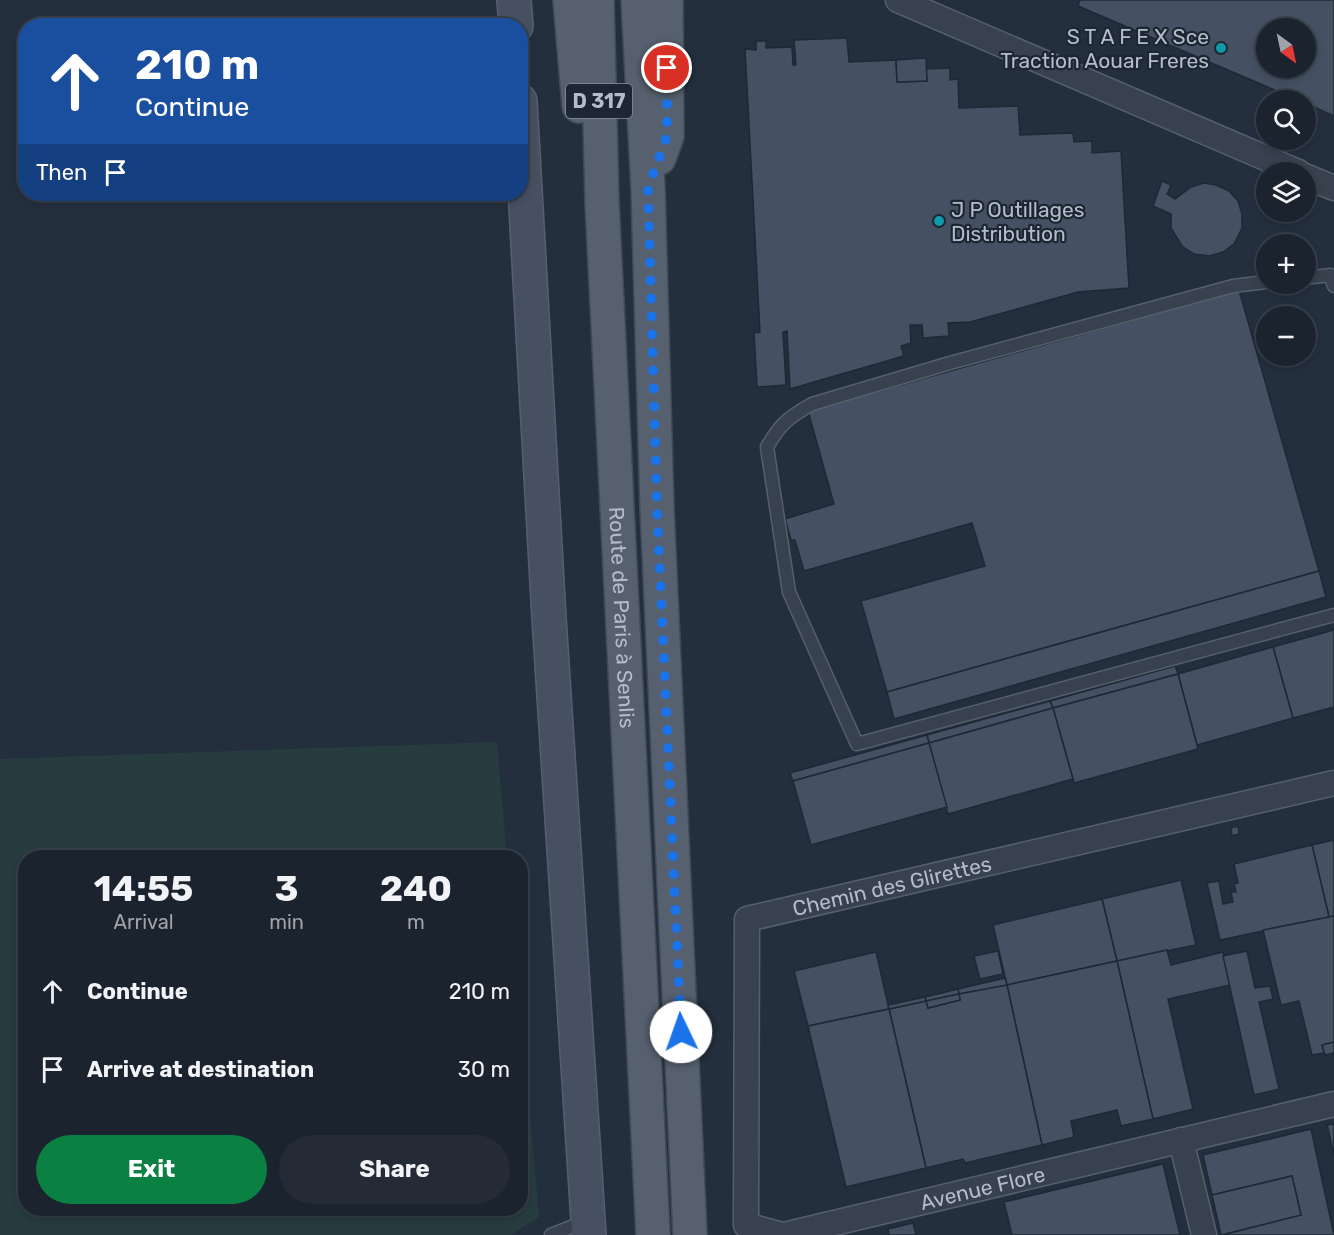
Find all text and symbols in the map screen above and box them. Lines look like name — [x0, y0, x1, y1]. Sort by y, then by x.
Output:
north arrow — [1256, 18, 1316, 78]
map controls — [1256, 18, 1316, 366]
place label: S T A F E X Sce Traction Aouar Freres — [1000, 24, 1209, 73]
text: 210 m — [135, 40, 259, 90]
marker: S T A F E X Sce Traction Aouar Freres — [1214, 41, 1228, 55]
icon: ahead — [36, 42, 114, 120]
pin — [641, 42, 692, 93]
icon: arrive — [650, 51, 683, 84]
road number: D 317 — [566, 84, 632, 118]
button: search — [1256, 90, 1316, 150]
text: Continue — [135, 91, 249, 123]
icon: arrive — [99, 156, 132, 189]
text: Then — [36, 159, 87, 186]
button: layers — [1256, 162, 1316, 222]
place label: J P Outillages Distribution — [951, 197, 1085, 246]
marker: J P Outillages Distribution — [932, 214, 946, 228]
button: + — [1256, 234, 1316, 294]
button: − — [1256, 306, 1316, 366]
street label: Route de Paris à Senlis — [605, 506, 640, 729]
street label: Chemin des Glirettes — [790, 850, 994, 921]
text: 14:55 — [94, 867, 193, 910]
text: 3 — [275, 867, 298, 910]
text: 240 — [380, 867, 452, 910]
text: Arrival — [114, 910, 174, 934]
text: min — [269, 910, 304, 934]
text: m — [407, 910, 425, 934]
icon: ahead — [36, 975, 69, 1008]
text: Continue — [87, 978, 188, 1005]
text: 210 m — [449, 978, 510, 1005]
position arrow — [649, 1000, 713, 1064]
icon: arrive — [36, 1053, 69, 1086]
text: Arrive at destination — [87, 1056, 314, 1083]
text: 30 m — [458, 1056, 510, 1083]
button: Exit — [36, 1135, 267, 1204]
button: Share — [279, 1135, 510, 1204]
street label: Avenue Flore — [917, 1161, 1047, 1215]

